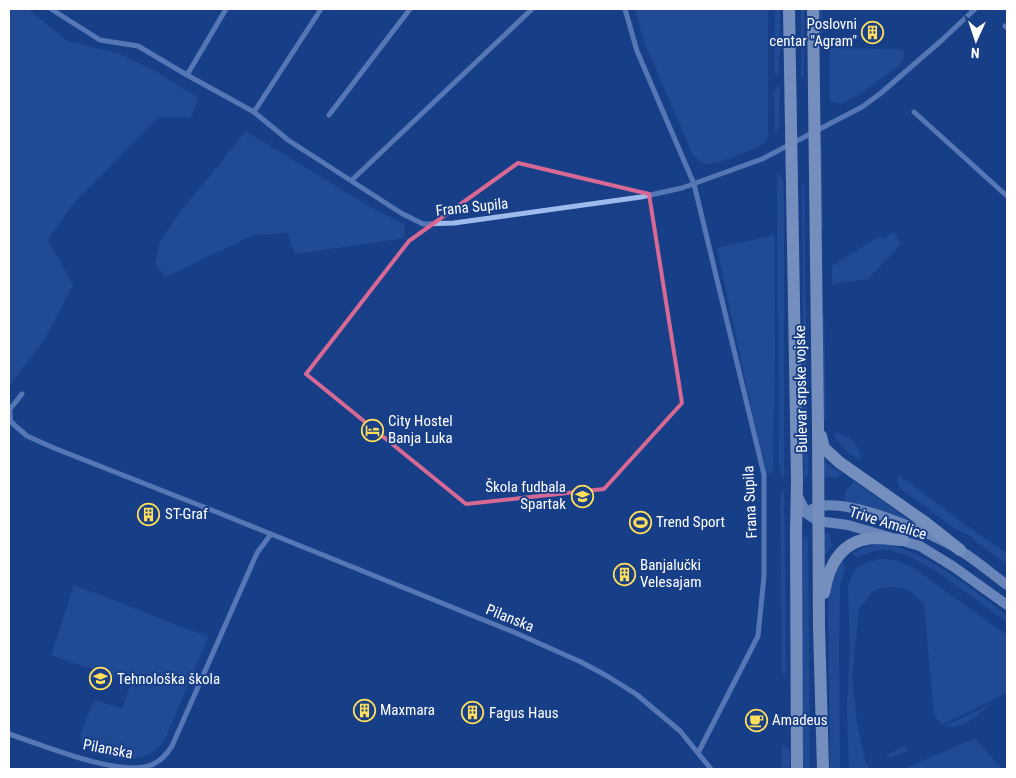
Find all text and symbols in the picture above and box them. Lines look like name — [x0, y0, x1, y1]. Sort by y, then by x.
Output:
place label: Poslovni centar "Agram" — [769, 15, 857, 50]
north arrow — [951, 15, 1001, 65]
building icon: Poslovni centar "Agram" — [861, 21, 885, 45]
text: N — [971, 45, 980, 61]
street label: Frana Supila — [435, 194, 509, 220]
street label: Bulevar srpske vojske — [791, 325, 811, 453]
place label: City Hostel Banja Luka — [388, 412, 453, 447]
hotel icon: City Hostel Banja Luka — [360, 418, 384, 442]
street label: Frana Supila — [739, 465, 761, 539]
place label: Škola fudbala Spartak — [485, 478, 566, 513]
school or university icon: Škola fudbala Spartak — [570, 484, 594, 508]
building icon: ST-Graf — [137, 502, 161, 526]
street label: Trive Amelice — [847, 503, 929, 543]
place label: ST-Graf — [165, 505, 208, 523]
sports icon: Trend Sport — [628, 510, 652, 534]
place label: Trend Sport — [656, 513, 725, 531]
place label: Banjalučki Velesajam — [640, 556, 701, 591]
building icon: Banjalučki Velesajam — [612, 562, 636, 586]
street label: Pilanska — [483, 600, 537, 636]
school or university icon: Tehnološka škola — [89, 667, 113, 691]
place label: Tehnološka škola — [117, 670, 220, 688]
building icon: Maxmara — [352, 698, 376, 722]
place label: Maxmara — [380, 701, 435, 719]
building icon: Fagus Haus — [461, 701, 485, 725]
place label: Fagus Haus — [489, 704, 559, 722]
cafe icon: Amadeus — [744, 708, 768, 732]
place label: Amadeus — [772, 711, 828, 729]
street label: Pilanska — [82, 735, 134, 763]

